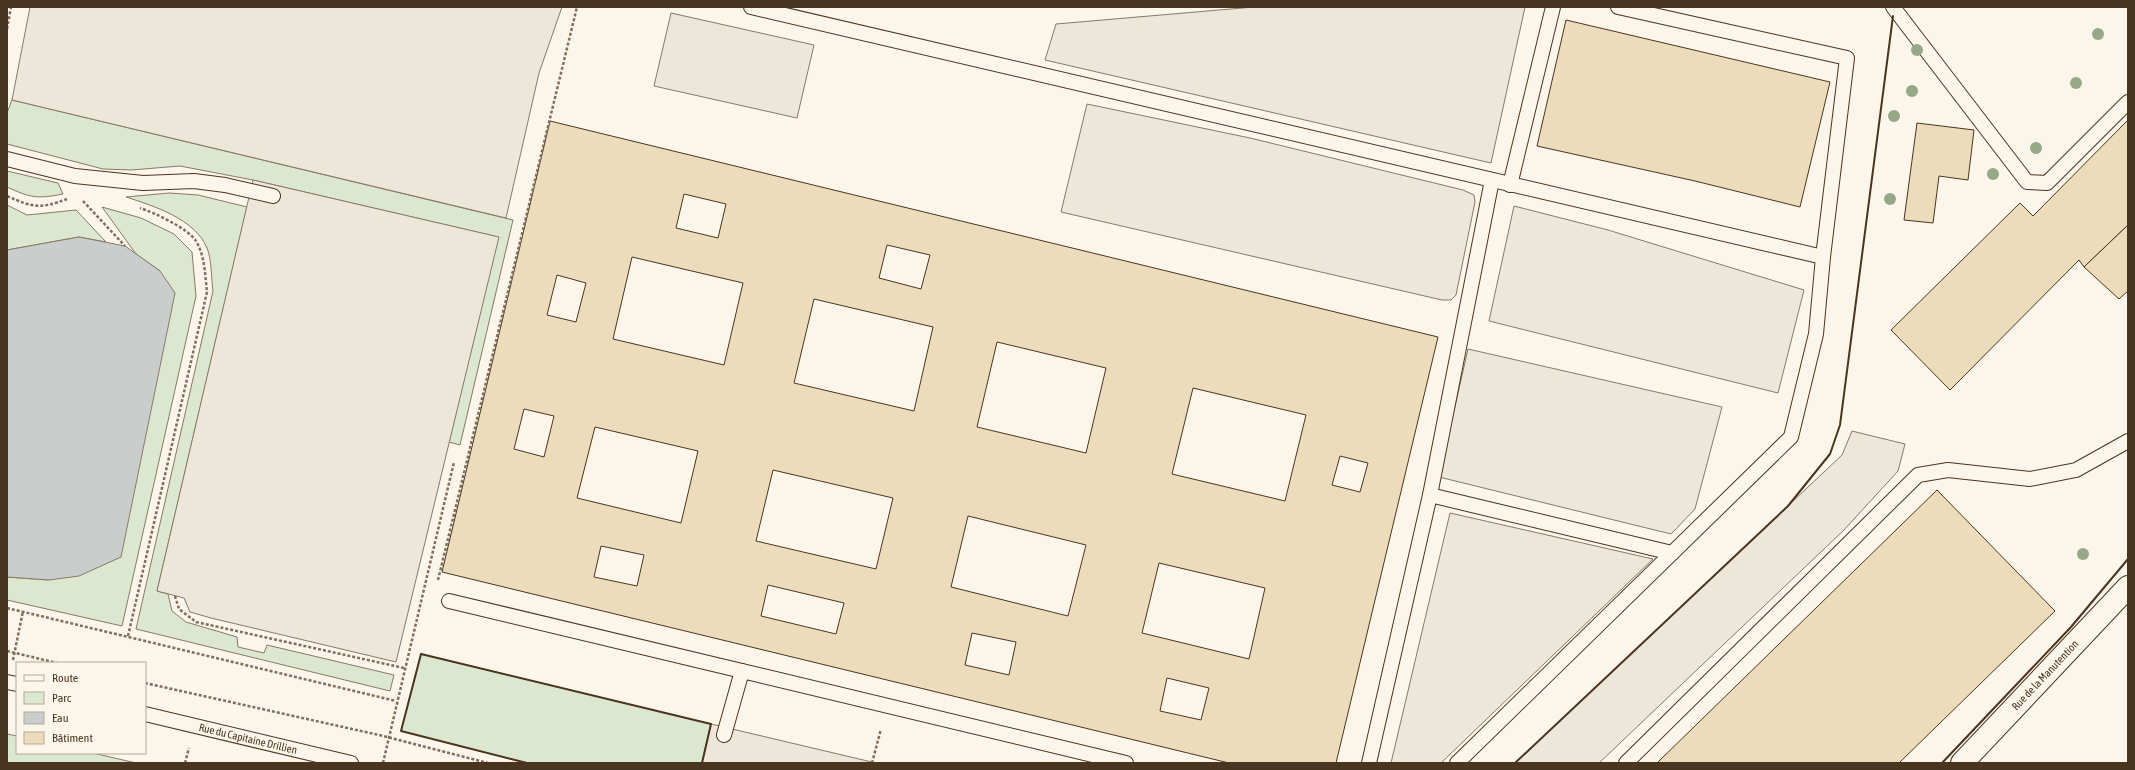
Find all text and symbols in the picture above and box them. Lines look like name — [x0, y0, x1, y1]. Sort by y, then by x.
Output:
street label: Rue de la Manutention — [2009, 638, 2081, 712]
legend — [16, 662, 146, 754]
text: Route — [52, 671, 78, 685]
text: Parc — [52, 691, 72, 705]
text: Eau — [52, 711, 69, 725]
street label: Rue du Capitaine Drillien — [198, 721, 298, 756]
text: Bâtiment — [52, 731, 93, 745]

